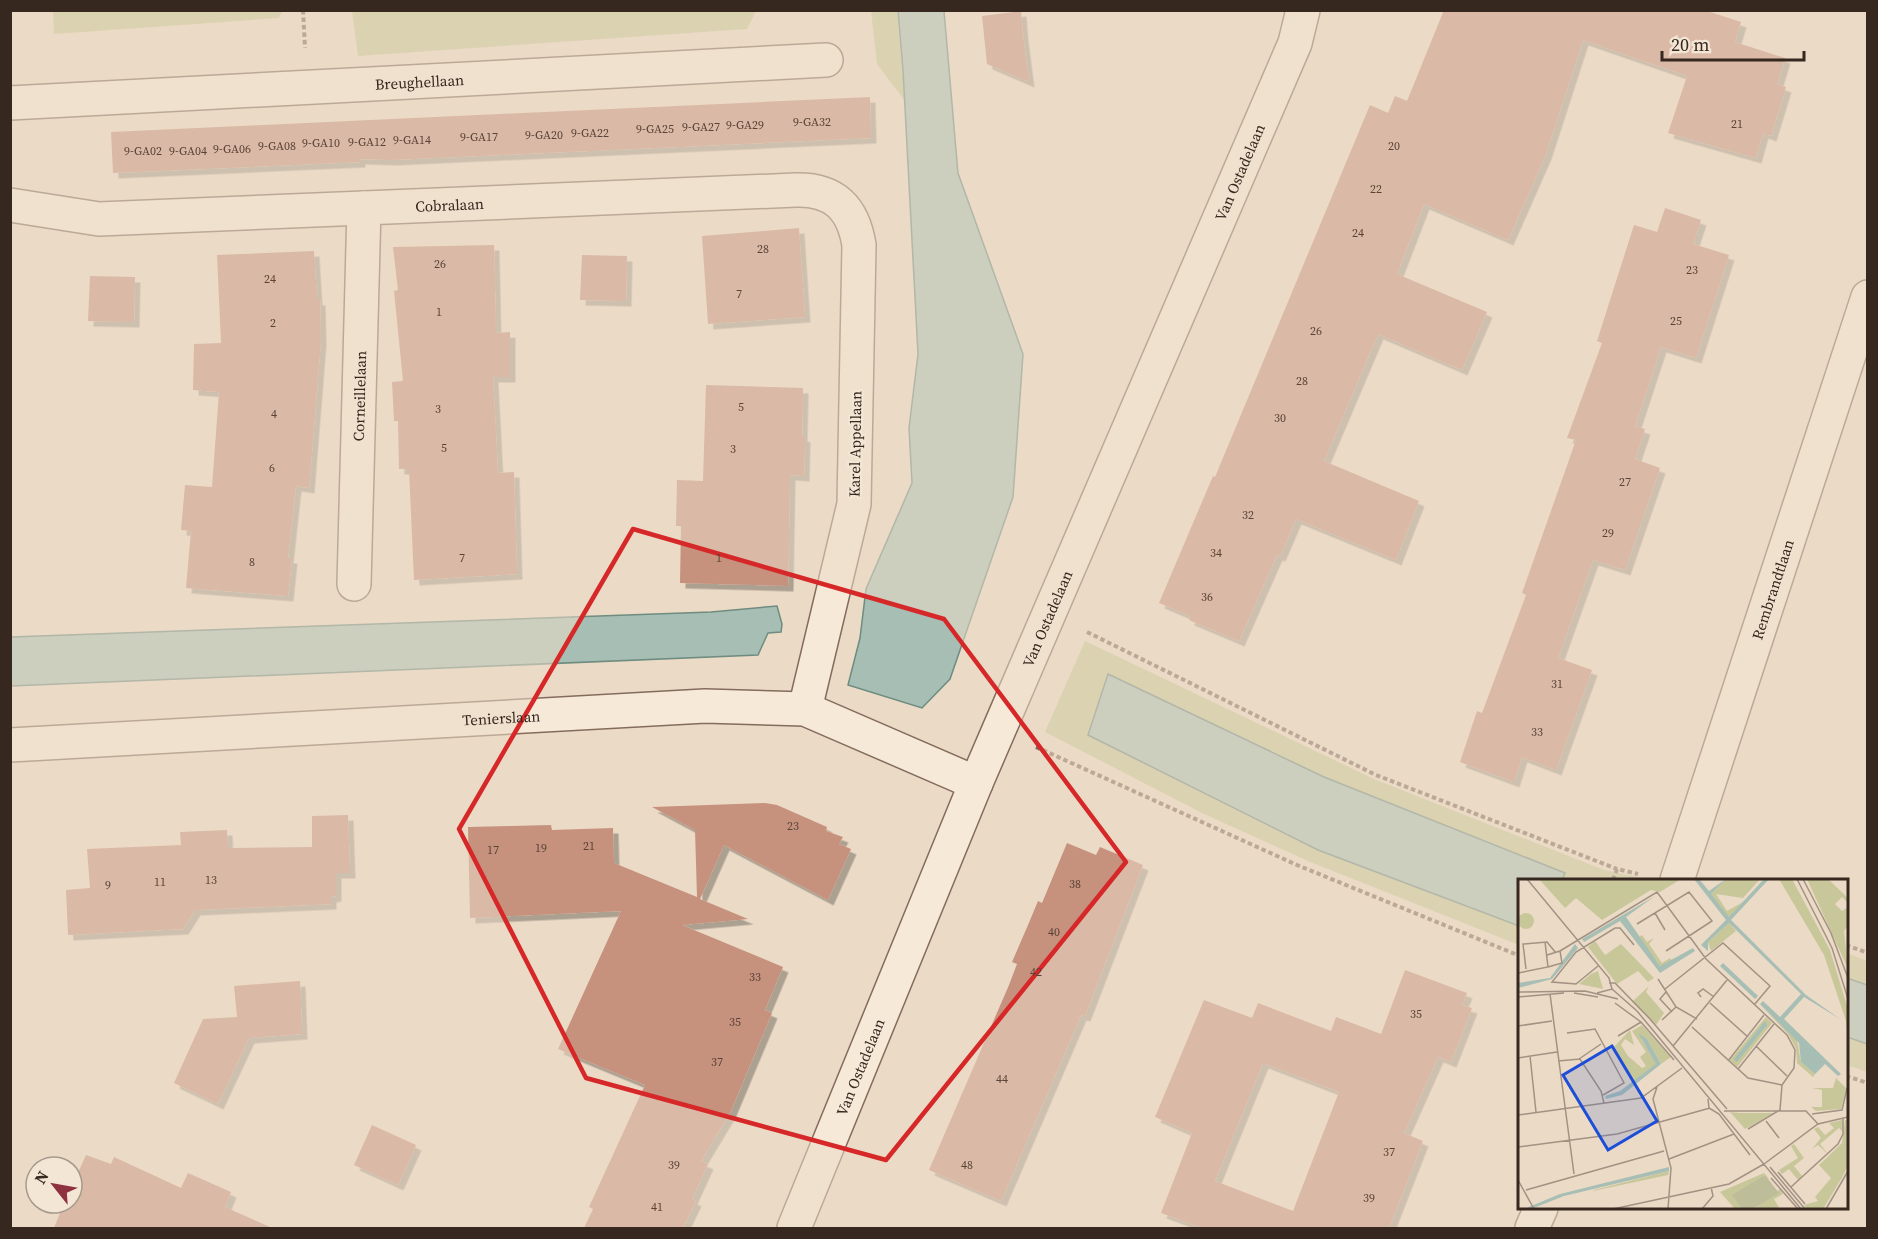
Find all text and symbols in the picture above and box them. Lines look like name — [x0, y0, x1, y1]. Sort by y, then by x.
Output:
scale bar — [1662, 24, 1804, 62]
text: 20 m — [1671, 32, 1709, 57]
street label: Breughellaan — [374, 69, 465, 94]
house number: 9-GA32 — [793, 114, 831, 130]
house number: 21 — [1731, 116, 1743, 132]
house number: 9-GA29 — [726, 117, 764, 133]
house number: 9-GA27 — [682, 119, 720, 135]
street label: Van Ostadelaan — [1209, 120, 1269, 224]
house number: 9-GA25 — [636, 121, 674, 137]
house number: 9-GA22 — [571, 125, 609, 141]
house number: 9-GA20 — [525, 127, 563, 143]
house number: 9-GA17 — [460, 129, 498, 145]
house number: 9-GA14 — [393, 132, 431, 148]
house number: 9-GA12 — [348, 134, 386, 150]
house number: 9-GA10 — [302, 135, 340, 151]
house number: 9-GA08 — [258, 138, 296, 154]
house number: 20 — [1388, 138, 1400, 154]
house number: 9-GA06 — [213, 141, 251, 157]
house number: 9-GA02 — [124, 143, 162, 159]
house number: 9-GA04 — [169, 143, 207, 159]
house number: 22 — [1370, 181, 1382, 197]
street label: Cobralaan — [415, 192, 484, 216]
house number: 24 — [1352, 225, 1364, 241]
house number: 28 — [757, 241, 769, 257]
house number: 26 — [434, 256, 446, 272]
house number: 23 — [1686, 262, 1698, 278]
house number: 24 — [264, 271, 276, 287]
house number: 7 — [736, 286, 742, 302]
house number: 1 — [436, 304, 442, 320]
house number: 25 — [1670, 313, 1682, 329]
house number: 2 — [270, 315, 276, 331]
house number: 26 — [1310, 323, 1322, 339]
street label: Corneillelaan — [347, 351, 371, 442]
house number: 28 — [1296, 373, 1308, 389]
street label: Karel Appellaan — [844, 391, 866, 497]
house number: 5 — [738, 399, 744, 415]
house number: 3 — [435, 401, 441, 417]
house number: 4 — [271, 406, 277, 422]
house number: 30 — [1274, 410, 1286, 426]
house number: 5 — [441, 440, 447, 456]
house number: 3 — [730, 441, 736, 457]
house number: 6 — [269, 460, 275, 476]
house number: 27 — [1619, 474, 1631, 490]
house number: 32 — [1242, 507, 1254, 523]
house number: 29 — [1602, 525, 1614, 541]
street label: Rembrandtlaan — [1746, 536, 1798, 642]
house number: 34 — [1210, 545, 1222, 561]
house number: 7 — [459, 550, 465, 566]
house number: 1 — [716, 550, 722, 566]
house number: 8 — [249, 554, 255, 570]
street label: Van Ostadelaan — [1017, 567, 1077, 670]
house number: 36 — [1201, 589, 1213, 605]
house number: 31 — [1551, 676, 1563, 692]
street label: Tenierslaan — [462, 705, 541, 730]
house number: 33 — [1531, 724, 1543, 740]
house number: 23 — [787, 818, 799, 834]
house number: 21 — [583, 838, 595, 854]
house number: 19 — [535, 840, 547, 856]
house number: 17 — [487, 842, 499, 858]
house number: 13 — [205, 872, 217, 888]
house number: 11 — [154, 874, 166, 890]
house number: 38 — [1069, 876, 1081, 892]
house number: 9 — [105, 877, 111, 893]
inset map — [1518, 879, 1848, 1209]
house number: 40 — [1048, 924, 1060, 940]
house number: 42 — [1030, 964, 1042, 980]
house number: 33 — [749, 969, 761, 985]
house number: 35 — [1410, 1006, 1422, 1022]
house number: 35 — [729, 1014, 741, 1030]
street label: Van Ostadelaan — [831, 1015, 889, 1119]
house number: 37 — [711, 1054, 723, 1070]
house number: 44 — [996, 1071, 1008, 1087]
house number: 37 — [1383, 1144, 1395, 1160]
north arrow — [24, 1155, 84, 1215]
house number: 39 — [668, 1157, 680, 1173]
house number: 48 — [961, 1157, 973, 1173]
text: N — [29, 1166, 54, 1188]
house number: 39 — [1363, 1190, 1375, 1206]
house number: 41 — [651, 1199, 663, 1215]

